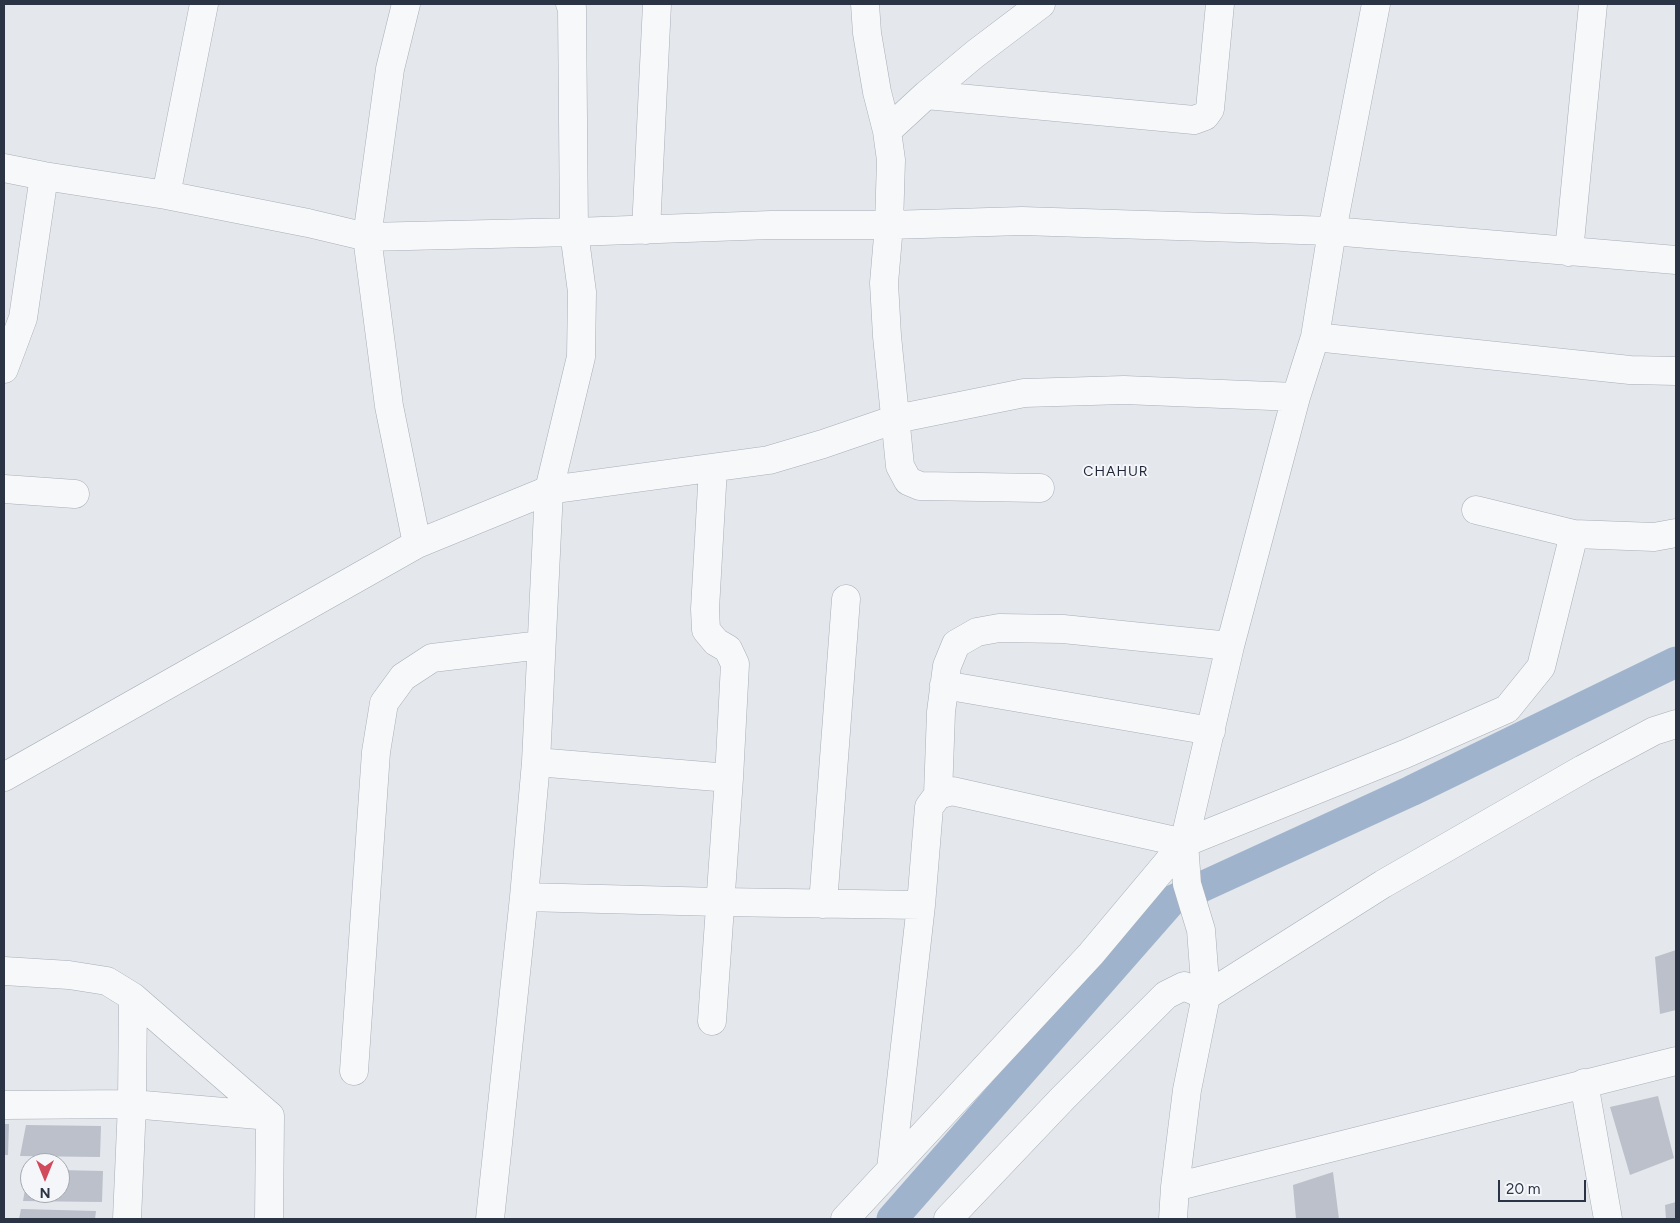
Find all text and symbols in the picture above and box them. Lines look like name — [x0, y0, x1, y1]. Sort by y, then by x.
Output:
district label: CHAHUR — [1083, 464, 1149, 480]
north arrow — [20, 1153, 70, 1203]
scale bar — [1500, 1170, 1588, 1202]
text: 20 m — [1506, 1180, 1540, 1198]
text: N — [40, 1184, 50, 1201]

